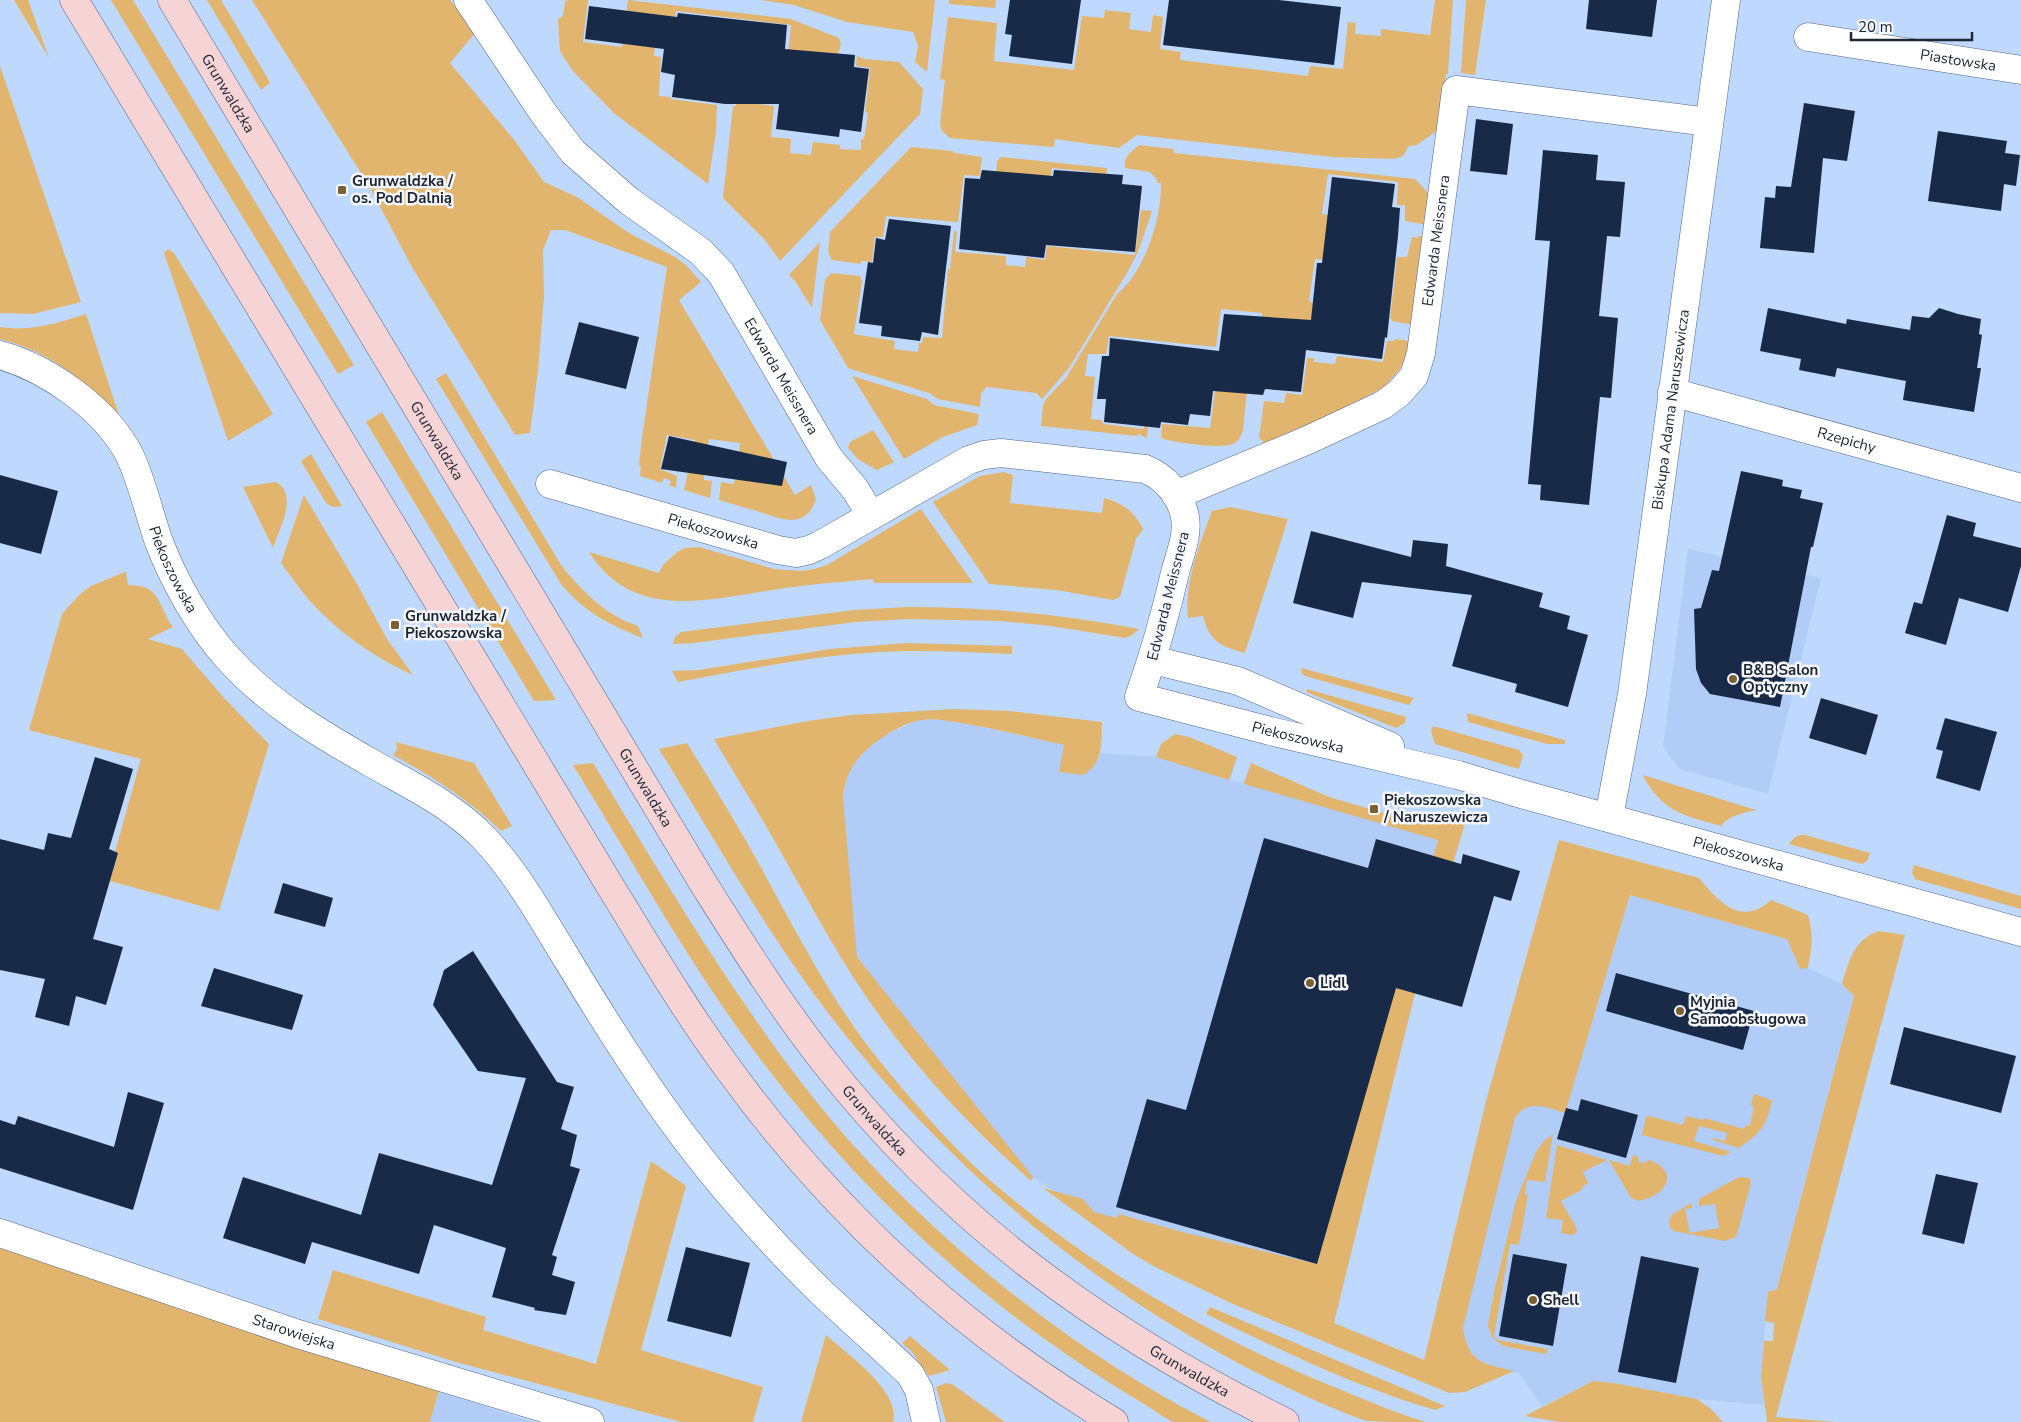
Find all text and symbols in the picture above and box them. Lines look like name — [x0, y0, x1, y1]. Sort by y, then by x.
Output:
scale bar — [1851, 10, 1972, 42]
text: 20 m — [1858, 17, 1893, 37]
street label: Piastowska — [1919, 45, 1998, 76]
street label: Grunwaldzka — [197, 50, 260, 137]
place label: Grunwaldzka / os. Pod Dalnią — [352, 171, 453, 208]
street label: Edwarda Meissnera — [1417, 174, 1455, 307]
marker: Grunwaldzka / os. Pod Dalnią — [336, 184, 348, 196]
street label: Biskupa Adama Naruszewicza — [1647, 308, 1694, 511]
street label: Edwarda Meissnera — [739, 314, 823, 438]
street label: Grunwaldzka — [405, 397, 468, 484]
street label: Rzepichy — [1815, 422, 1878, 458]
street label: Piekoszowska — [665, 509, 761, 554]
street label: Piekoszowska — [144, 523, 202, 617]
street label: Edwarda Meissnera — [1142, 529, 1194, 663]
place label: Grunwaldzka / Piekoszowska — [405, 606, 506, 643]
marker: Grunwaldzka / Piekoszowska — [389, 619, 401, 631]
place label: B&B Salon Optyczny — [1743, 660, 1818, 697]
marker: B&B Salon Optyczny — [1727, 673, 1739, 685]
street label: Piekoszowska — [1250, 717, 1346, 758]
street label: Grunwaldzka — [614, 744, 677, 831]
place label: Piekoszowska / Naruszewicza — [1383, 790, 1488, 827]
marker: Piekoszowska / Naruszewicza — [1368, 803, 1380, 815]
street label: Piekoszowska — [1691, 832, 1787, 876]
place label: Lidl — [1320, 973, 1346, 993]
marker: Lidl — [1304, 977, 1316, 989]
place label: Myjnia Samoobsługowa — [1690, 992, 1806, 1029]
marker: Myjnia Samoobsługowa — [1674, 1005, 1686, 1017]
street label: Grunwaldzka — [837, 1081, 912, 1161]
place label: Shell — [1543, 1290, 1579, 1310]
marker: Shell — [1527, 1294, 1539, 1306]
street label: Starowiejska — [250, 1309, 338, 1355]
street label: Grunwaldzka — [1146, 1340, 1233, 1402]

